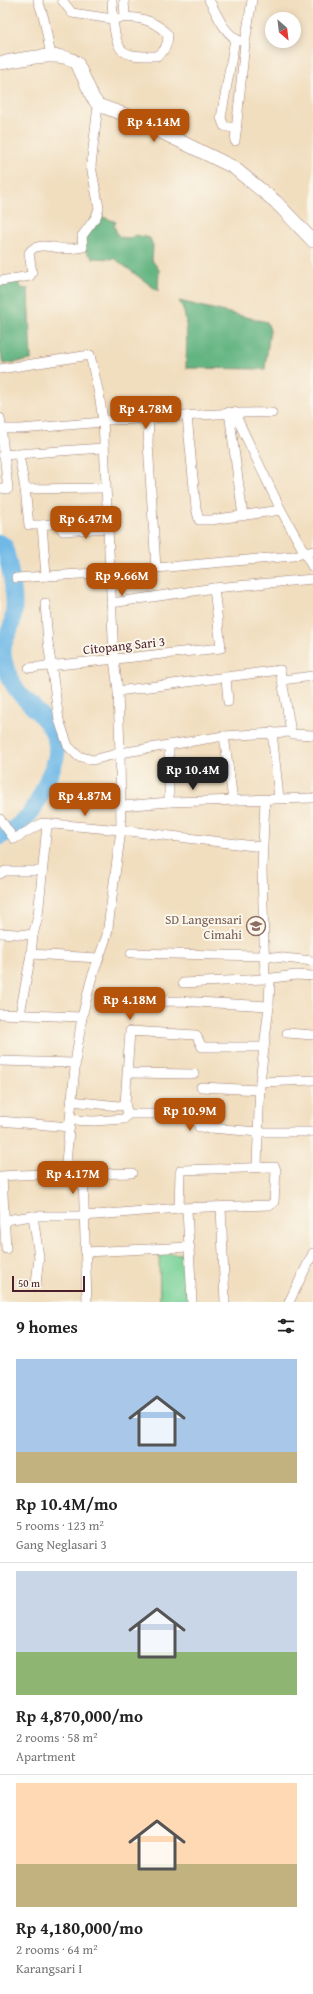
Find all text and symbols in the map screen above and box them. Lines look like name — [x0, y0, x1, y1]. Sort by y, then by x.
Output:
north arrow — [265, 12, 301, 48]
map controls — [265, 12, 301, 48]
pin: Rp 4.14M — [113, 109, 195, 143]
text: Rp 4.14M — [127, 112, 181, 131]
pin: Rp 4.78M — [105, 396, 187, 430]
text: Rp 4.78M — [119, 399, 173, 418]
pin: Rp 6.47M — [45, 506, 127, 540]
text: Rp 6.47M — [59, 509, 113, 528]
pin: Rp 9.66M — [81, 563, 163, 597]
text: Rp 9.66M — [95, 566, 149, 585]
street label: Citopang Sari 3 — [82, 632, 166, 659]
pin: Rp 10.4M — [152, 757, 234, 791]
text: Rp 10.4M — [166, 760, 220, 779]
pin: Rp 4.87M — [44, 783, 126, 817]
text: Rp 4.87M — [58, 786, 112, 805]
place label: SD Langensari Cimahi — [165, 910, 242, 944]
school or university icon: SD Langensari Cimahi — [245, 915, 267, 937]
pin: Rp 4.18M — [89, 987, 171, 1021]
text: Rp 4.18M — [103, 990, 157, 1009]
pin: Rp 10.9M — [149, 1098, 231, 1132]
text: Rp 10.9M — [163, 1101, 217, 1120]
pin: Rp 4.17M — [32, 1161, 114, 1195]
text: Rp 4.17M — [46, 1164, 100, 1183]
scale bar — [12, 1274, 85, 1293]
text: 50 m — [18, 1275, 40, 1291]
text: 9 homes — [16, 1314, 78, 1339]
icon: filters — [275, 1315, 297, 1337]
icon: home — [121, 1385, 193, 1457]
text: Rp 10.4M/mo — [16, 1491, 118, 1516]
text: 5 rooms · 123 m² — [16, 1516, 104, 1535]
text: Gang Neglasari 3 — [16, 1535, 107, 1554]
icon: home — [121, 1597, 193, 1669]
text: Rp 4,870,000/mo — [16, 1703, 143, 1728]
text: 2 rooms · 58 m² — [16, 1728, 98, 1747]
text: Apartment — [16, 1747, 76, 1766]
icon: home — [121, 1809, 193, 1881]
text: Rp 4,180,000/mo — [16, 1915, 143, 1940]
text: 2 rooms · 64 m² — [16, 1940, 98, 1959]
text: Karangsari I — [16, 1959, 82, 1978]

